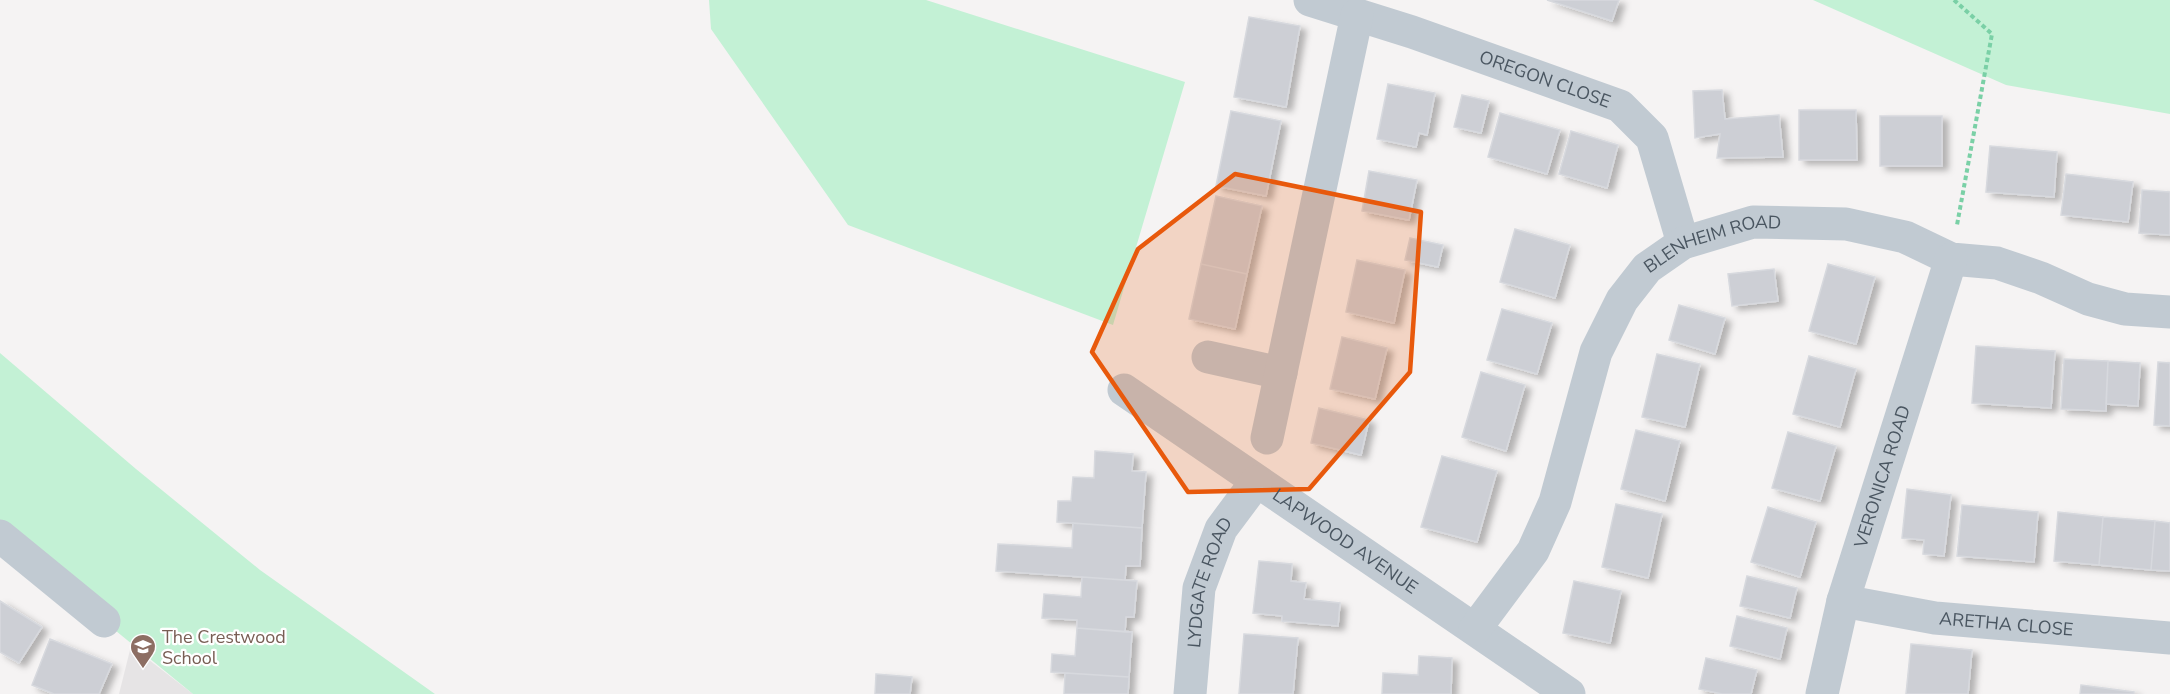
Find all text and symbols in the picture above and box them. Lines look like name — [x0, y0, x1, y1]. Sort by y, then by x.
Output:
street label: OREGON CLOSE — [1476, 45, 1614, 114]
street label: BLENHEIM ROAD — [1639, 210, 1782, 279]
street label: VERONICA ROAD — [1848, 402, 1916, 552]
street label: LAPWOOD AVENUE — [1268, 483, 1423, 599]
street label: LYDGATE ROAD — [1182, 512, 1238, 649]
street label: ARETHA CLOSE — [1938, 606, 2074, 642]
place label: The Crestwood School — [162, 625, 286, 670]
school or university icon: The Crestwood School — [128, 632, 158, 670]

